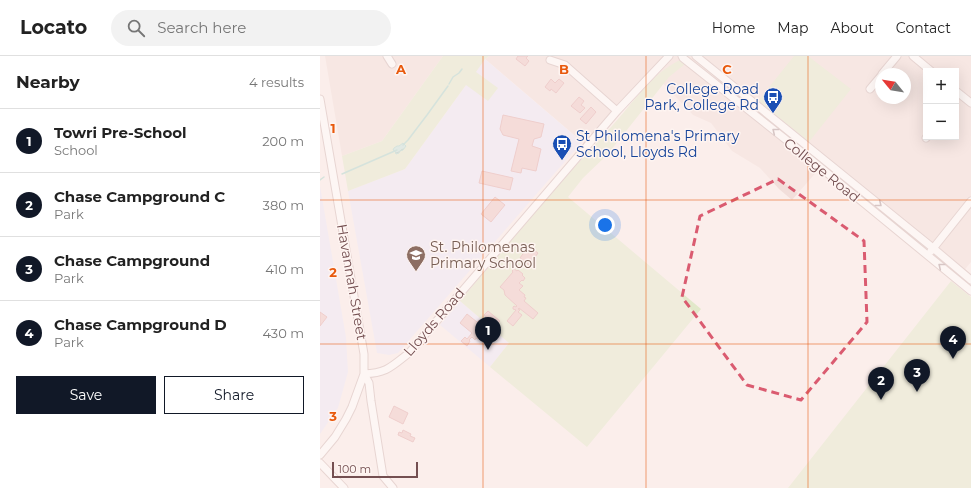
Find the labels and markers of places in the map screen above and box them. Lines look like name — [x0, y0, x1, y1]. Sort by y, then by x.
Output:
place label: College Road Park, College Rd — [645, 80, 759, 114]
bus stop icon: College Road Park, College Rd — [762, 86, 784, 114]
place label: St Philomena's Primary School, Lloyds Rd — [576, 127, 740, 161]
bus stop icon: St Philomena's Primary School, Lloyds Rd — [551, 133, 573, 161]
place label: St. Philomenas Primary School — [430, 238, 536, 272]
school or university icon: St. Philomenas Primary School — [405, 244, 427, 272]
pin: 1 — [475, 317, 501, 350]
pin: 4 — [940, 326, 966, 359]
pin: 3 — [904, 359, 930, 392]
pin: 2 — [868, 367, 894, 400]

